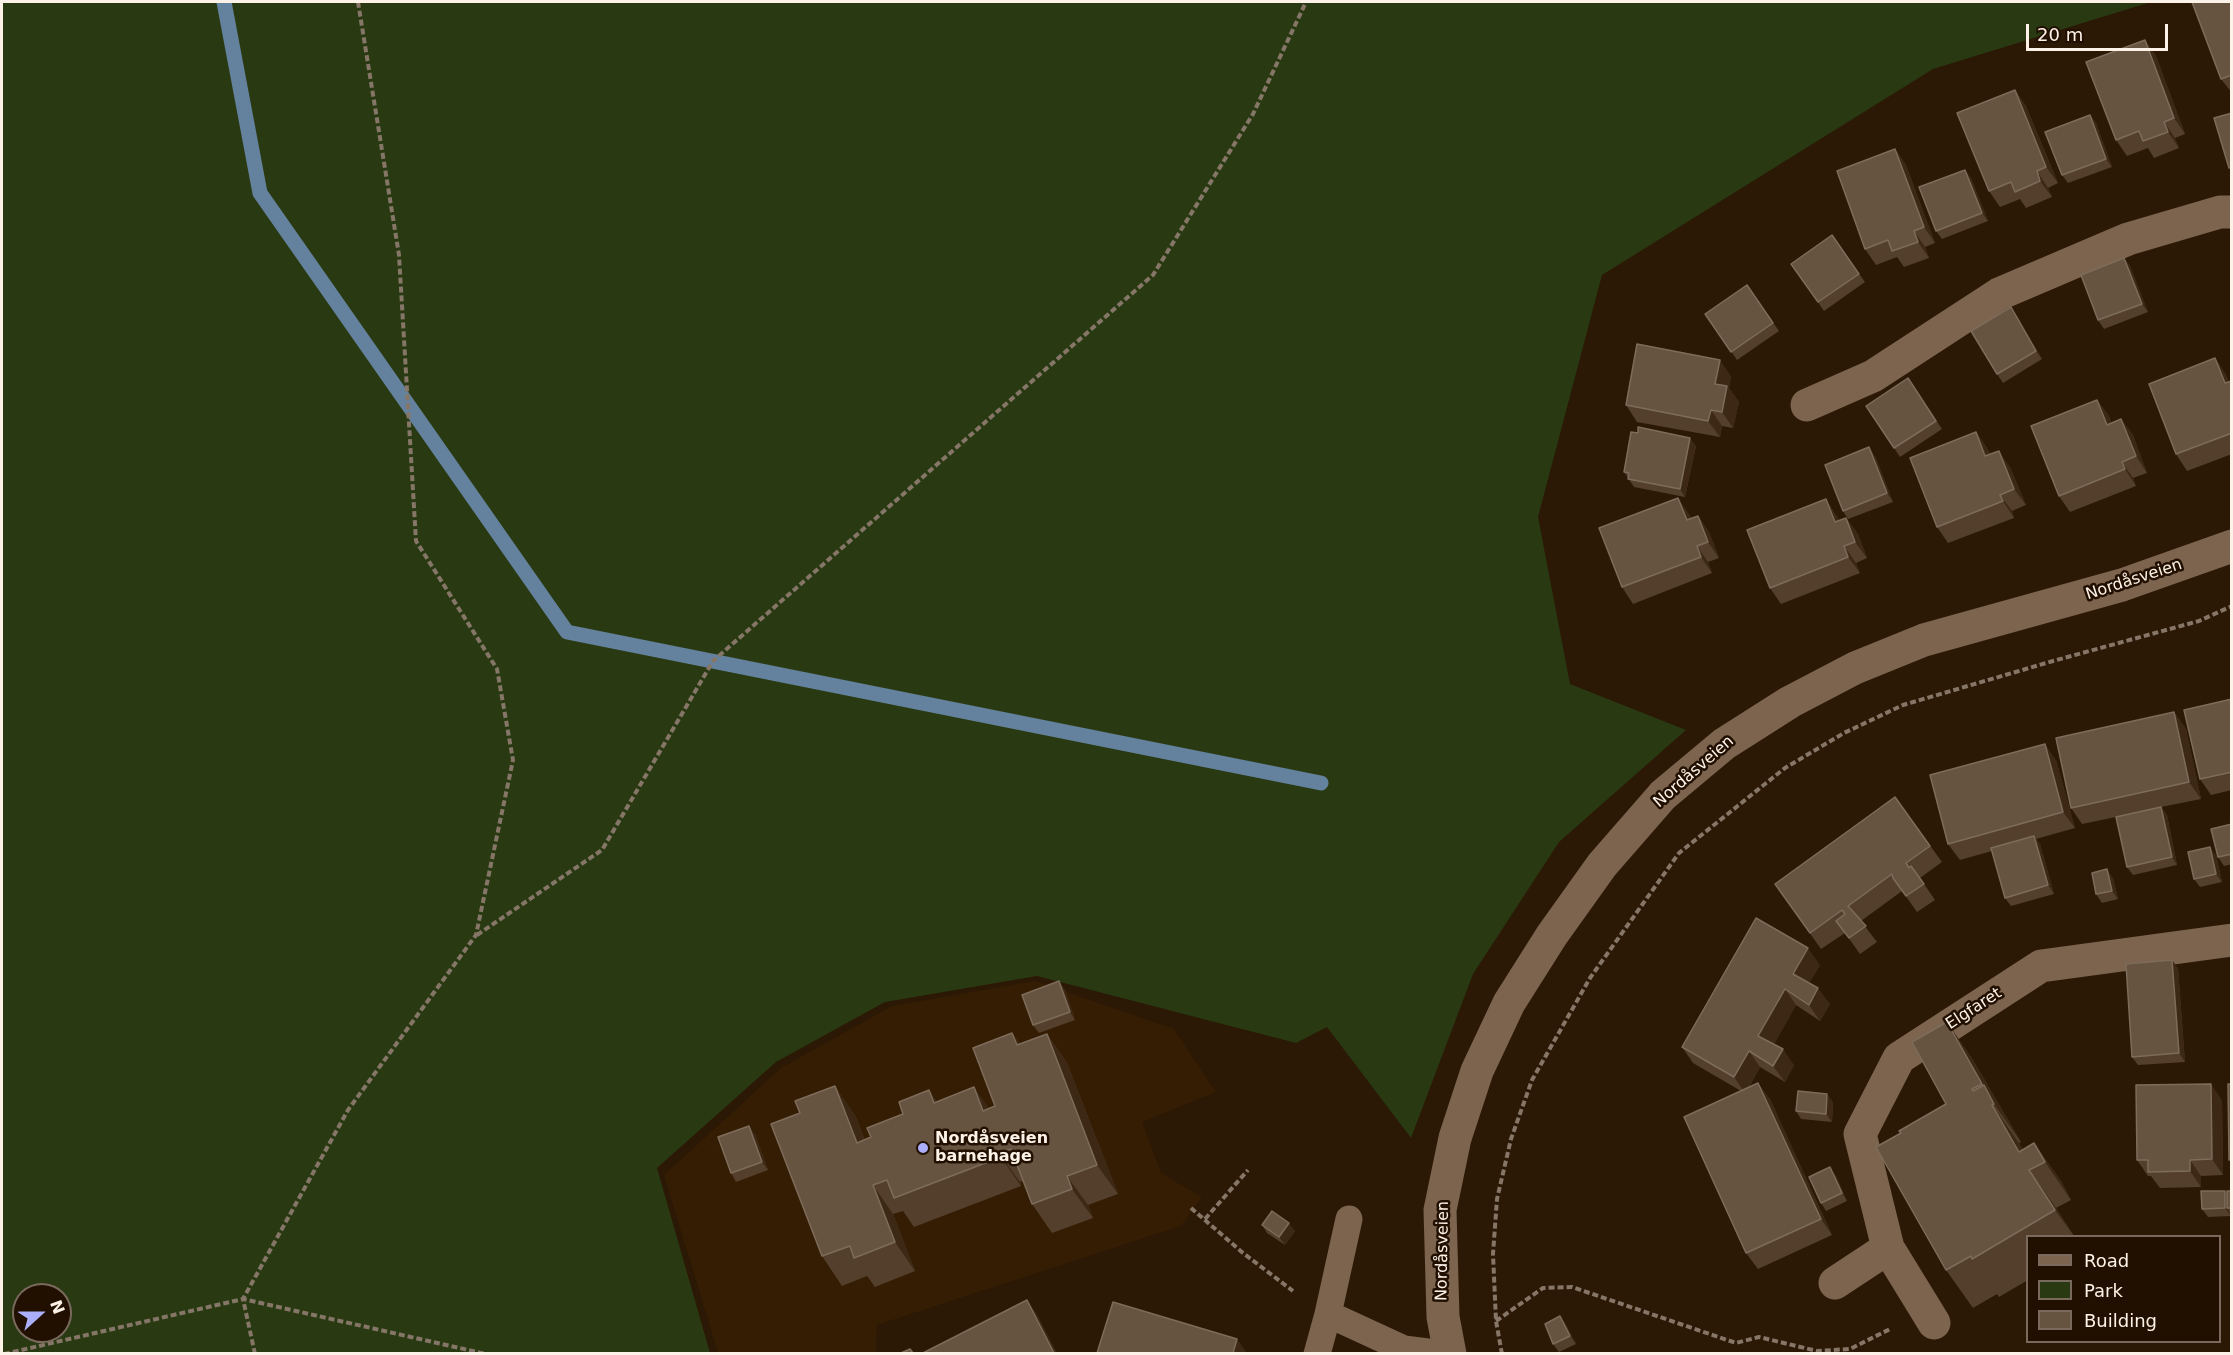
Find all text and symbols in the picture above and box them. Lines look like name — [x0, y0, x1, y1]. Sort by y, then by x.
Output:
scale bar — [2029, 12, 2172, 50]
text: 20 m — [2037, 24, 2083, 45]
street label: Nordåsveien — [2083, 555, 2185, 605]
street label: Nordåsveien — [1650, 732, 1738, 812]
street label: Elgfaret — [1943, 984, 2005, 1034]
place label: Nordåsveien barnehage — [935, 1129, 1048, 1167]
marker: Nordåsveien barnehage — [916, 1141, 930, 1155]
street label: Nordåsveien — [1433, 1201, 1453, 1301]
legend — [2026, 1235, 2221, 1343]
text: Road — [2084, 1250, 2129, 1271]
text: Park — [2084, 1280, 2123, 1301]
north arrow — [12, 1283, 72, 1343]
text: N — [46, 1297, 69, 1317]
text: Building — [2084, 1310, 2157, 1331]

